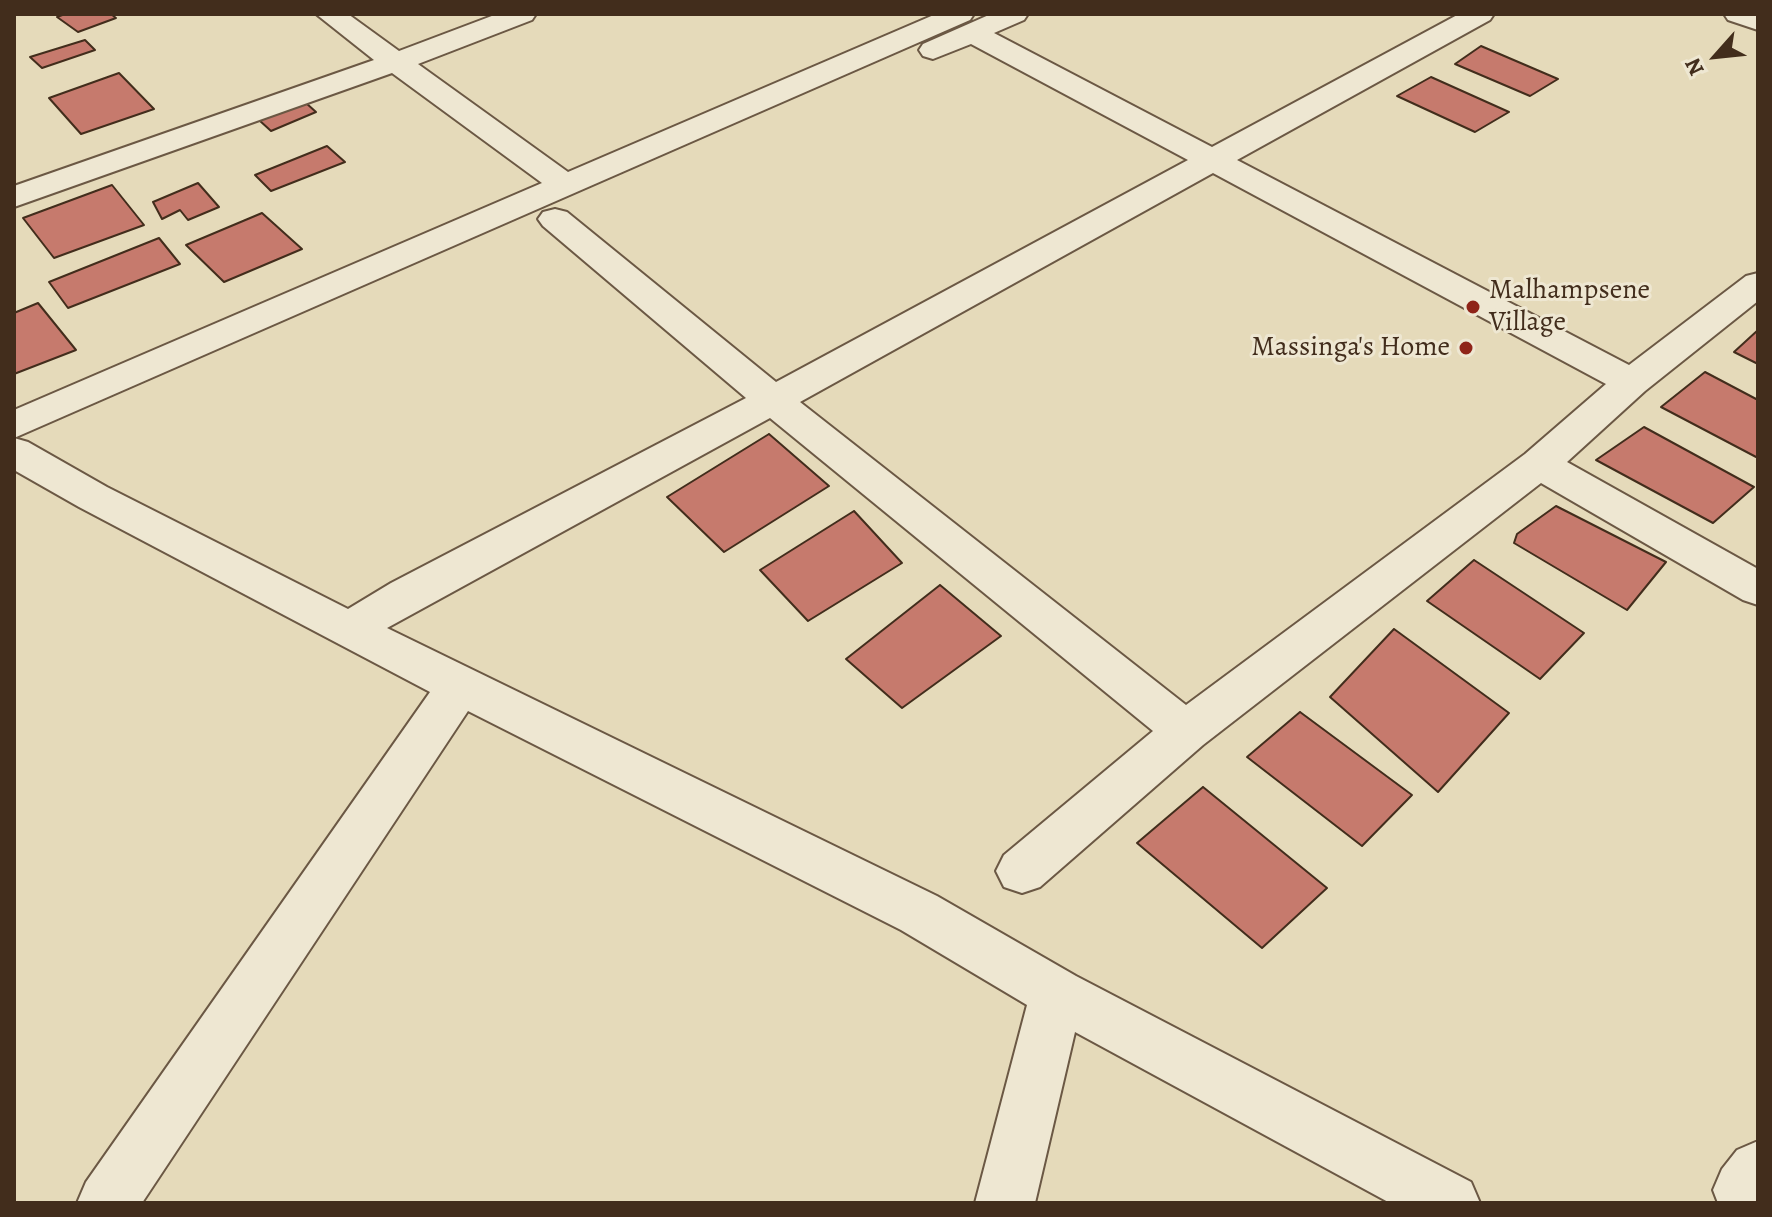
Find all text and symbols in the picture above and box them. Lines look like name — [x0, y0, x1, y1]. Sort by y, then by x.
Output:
north arrow — [1676, 16, 1756, 96]
text: N — [1678, 53, 1712, 81]
place label: Malhampsene Village — [1489, 274, 1650, 340]
marker: Malhampsene Village — [1464, 298, 1482, 316]
place label: Massinga's Home — [1251, 331, 1450, 365]
marker: Massinga's Home — [1457, 339, 1475, 357]

